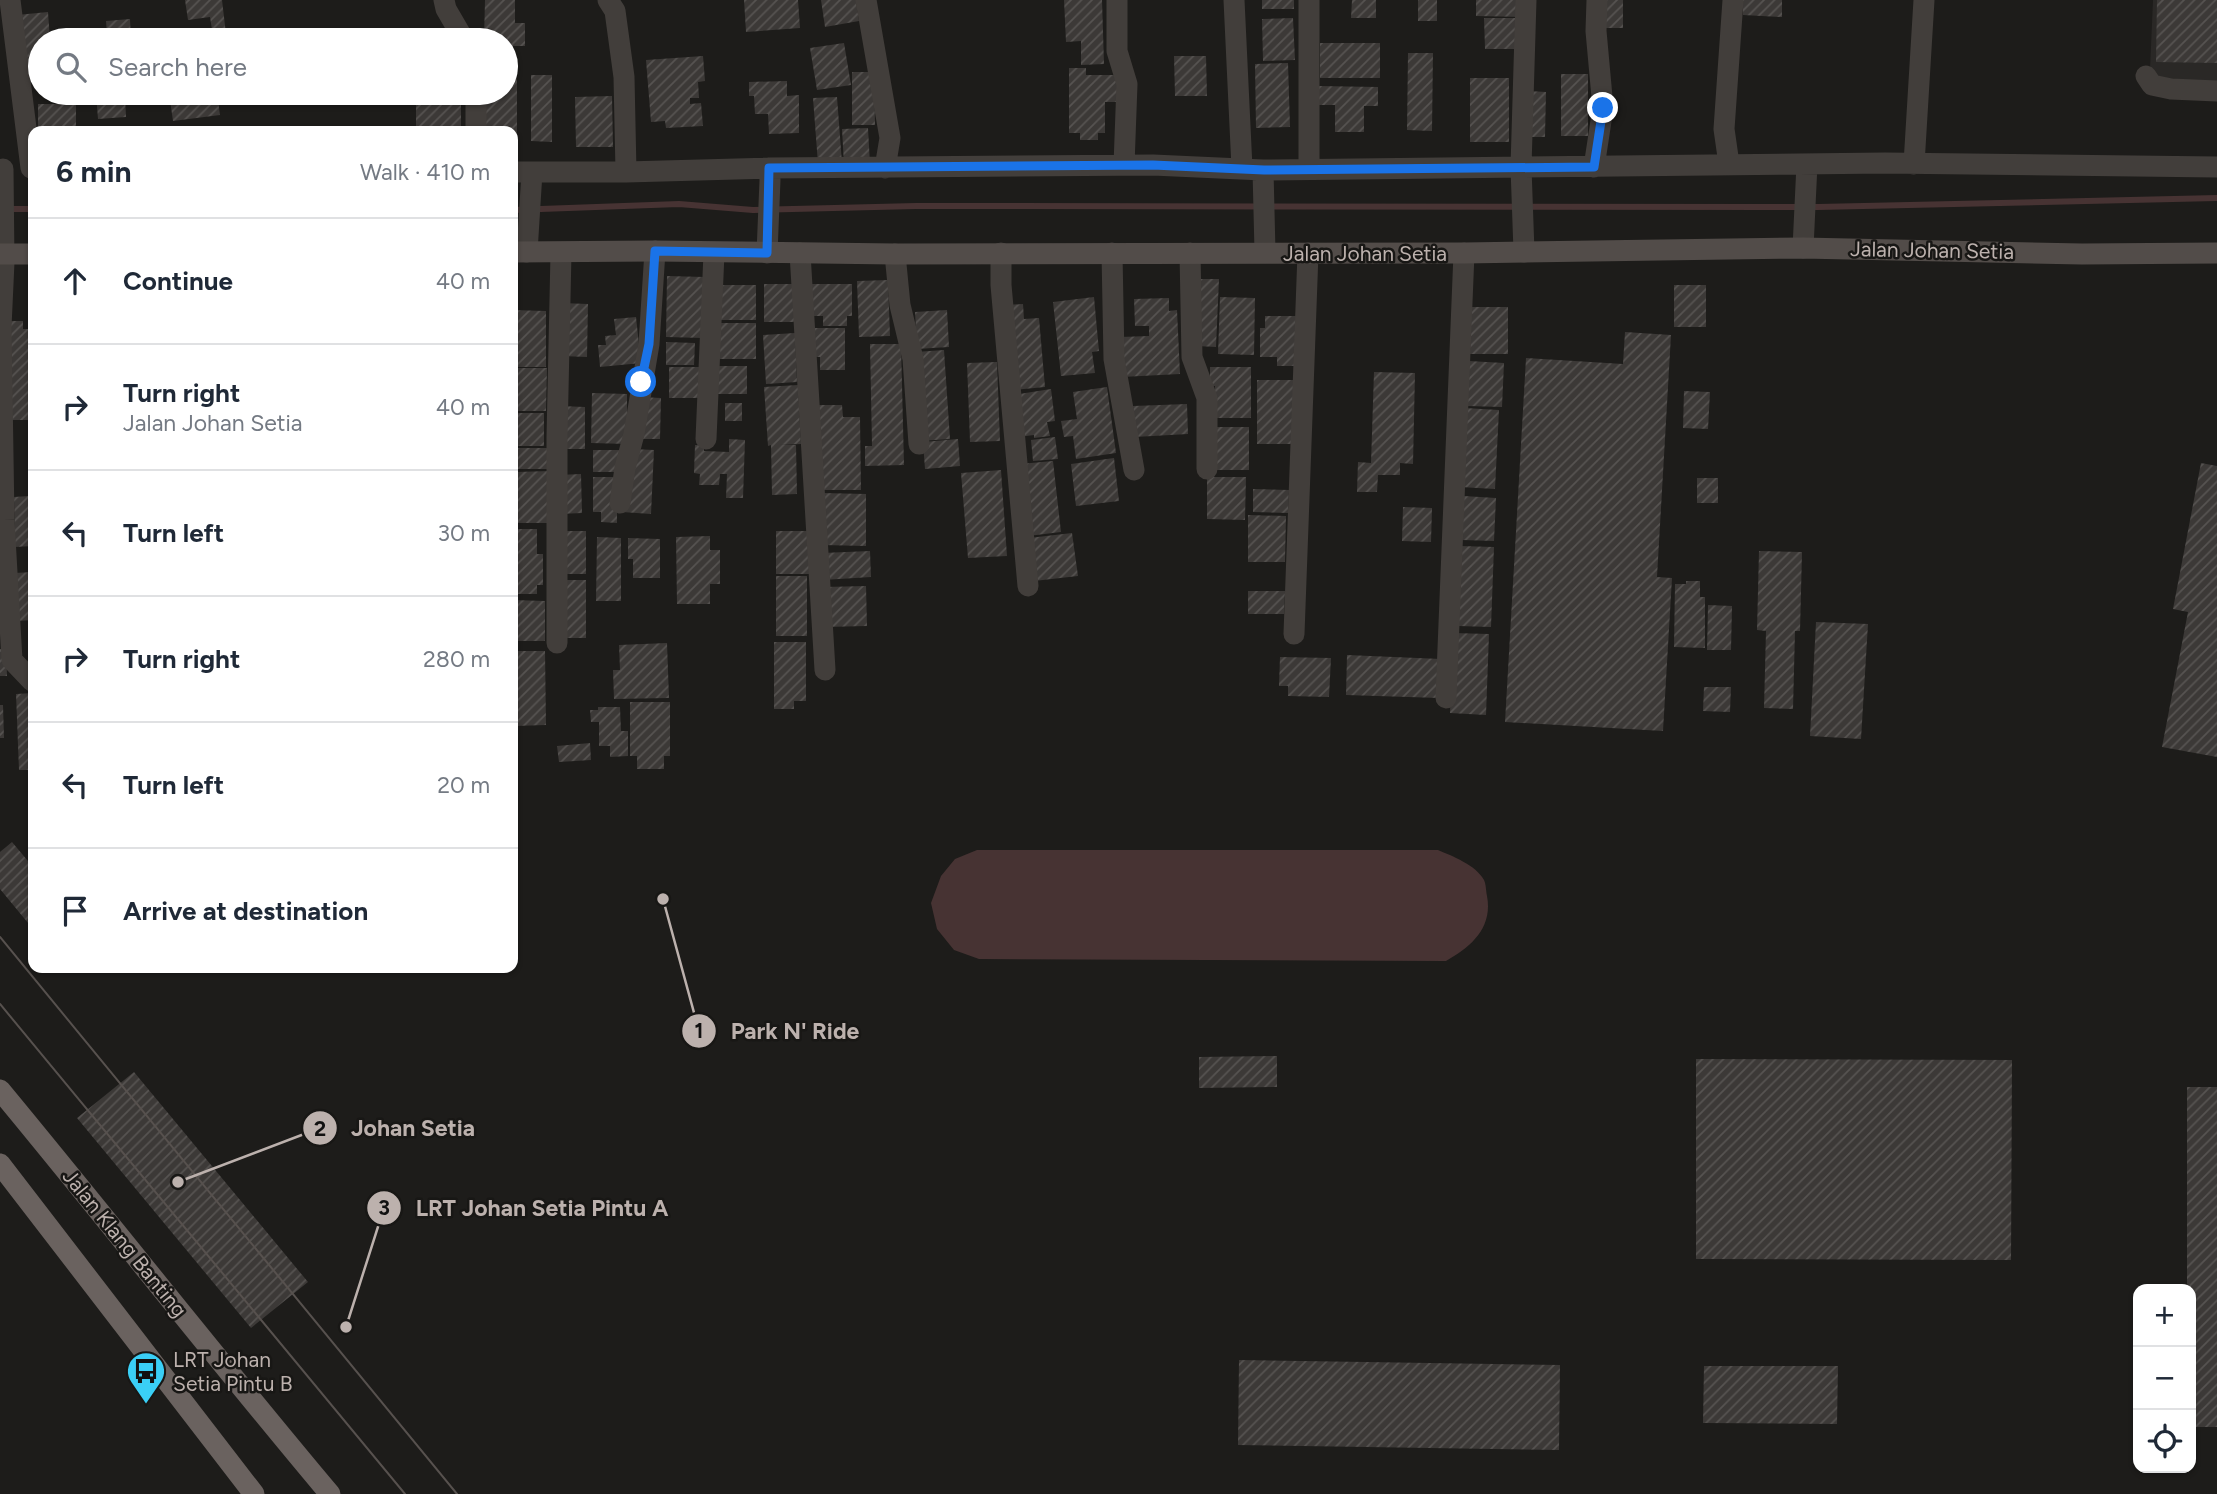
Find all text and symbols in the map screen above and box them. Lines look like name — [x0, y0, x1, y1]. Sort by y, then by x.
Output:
search box — [28, 28, 518, 105]
icon: search — [52, 48, 90, 86]
text: Search here — [108, 51, 247, 83]
route end — [1587, 92, 1618, 123]
text: 6 min — [56, 153, 132, 190]
text: Walk · 410 m — [360, 158, 490, 186]
street label: Jalan Johan Setia — [1850, 236, 2014, 264]
street label: Jalan Johan Setia — [1283, 241, 1447, 266]
icon: ahead — [56, 262, 94, 300]
text: Continue — [123, 265, 233, 297]
text: 40 m — [436, 267, 490, 295]
route start — [625, 366, 656, 397]
text: Turn right — [123, 377, 240, 409]
icon: right — [56, 388, 94, 426]
text: 40 m — [436, 393, 490, 421]
text: Jalan Johan Setia — [123, 409, 303, 437]
icon: left — [56, 514, 94, 552]
text: Turn left — [123, 517, 224, 549]
text: 30 m — [437, 519, 490, 547]
icon: right — [56, 640, 94, 678]
text: Turn right — [123, 643, 240, 675]
text: 280 m — [423, 645, 490, 673]
icon: left — [56, 766, 94, 804]
text: Turn left — [123, 769, 224, 801]
text: 20 m — [437, 771, 490, 799]
icon: arrive — [56, 892, 94, 930]
text: Arrive at destination — [123, 895, 368, 927]
callout: Park N' Ride — [681, 1009, 873, 1053]
text: Park N' Ride — [731, 1017, 860, 1045]
text: 1 — [695, 1018, 703, 1043]
callout: Johan Setia — [302, 1106, 489, 1150]
text: Johan Setia — [351, 1114, 475, 1142]
text: 2 — [314, 1116, 326, 1141]
street label: Jalan Klang Banting — [58, 1164, 192, 1322]
callout: LRT Johan Setia Pintu A — [367, 1186, 683, 1230]
text: LRT Johan Setia Pintu A — [416, 1194, 669, 1222]
text: 3 — [378, 1195, 390, 1220]
map controls — [2133, 1284, 2196, 1473]
button: + — [2133, 1284, 2196, 1347]
place label: LRT Johan Setia Pintu B — [173, 1347, 293, 1396]
button: − — [2133, 1347, 2196, 1410]
bus stop icon: LRT Johan Setia Pintu B — [125, 1350, 167, 1405]
button: locate — [2133, 1410, 2196, 1473]

